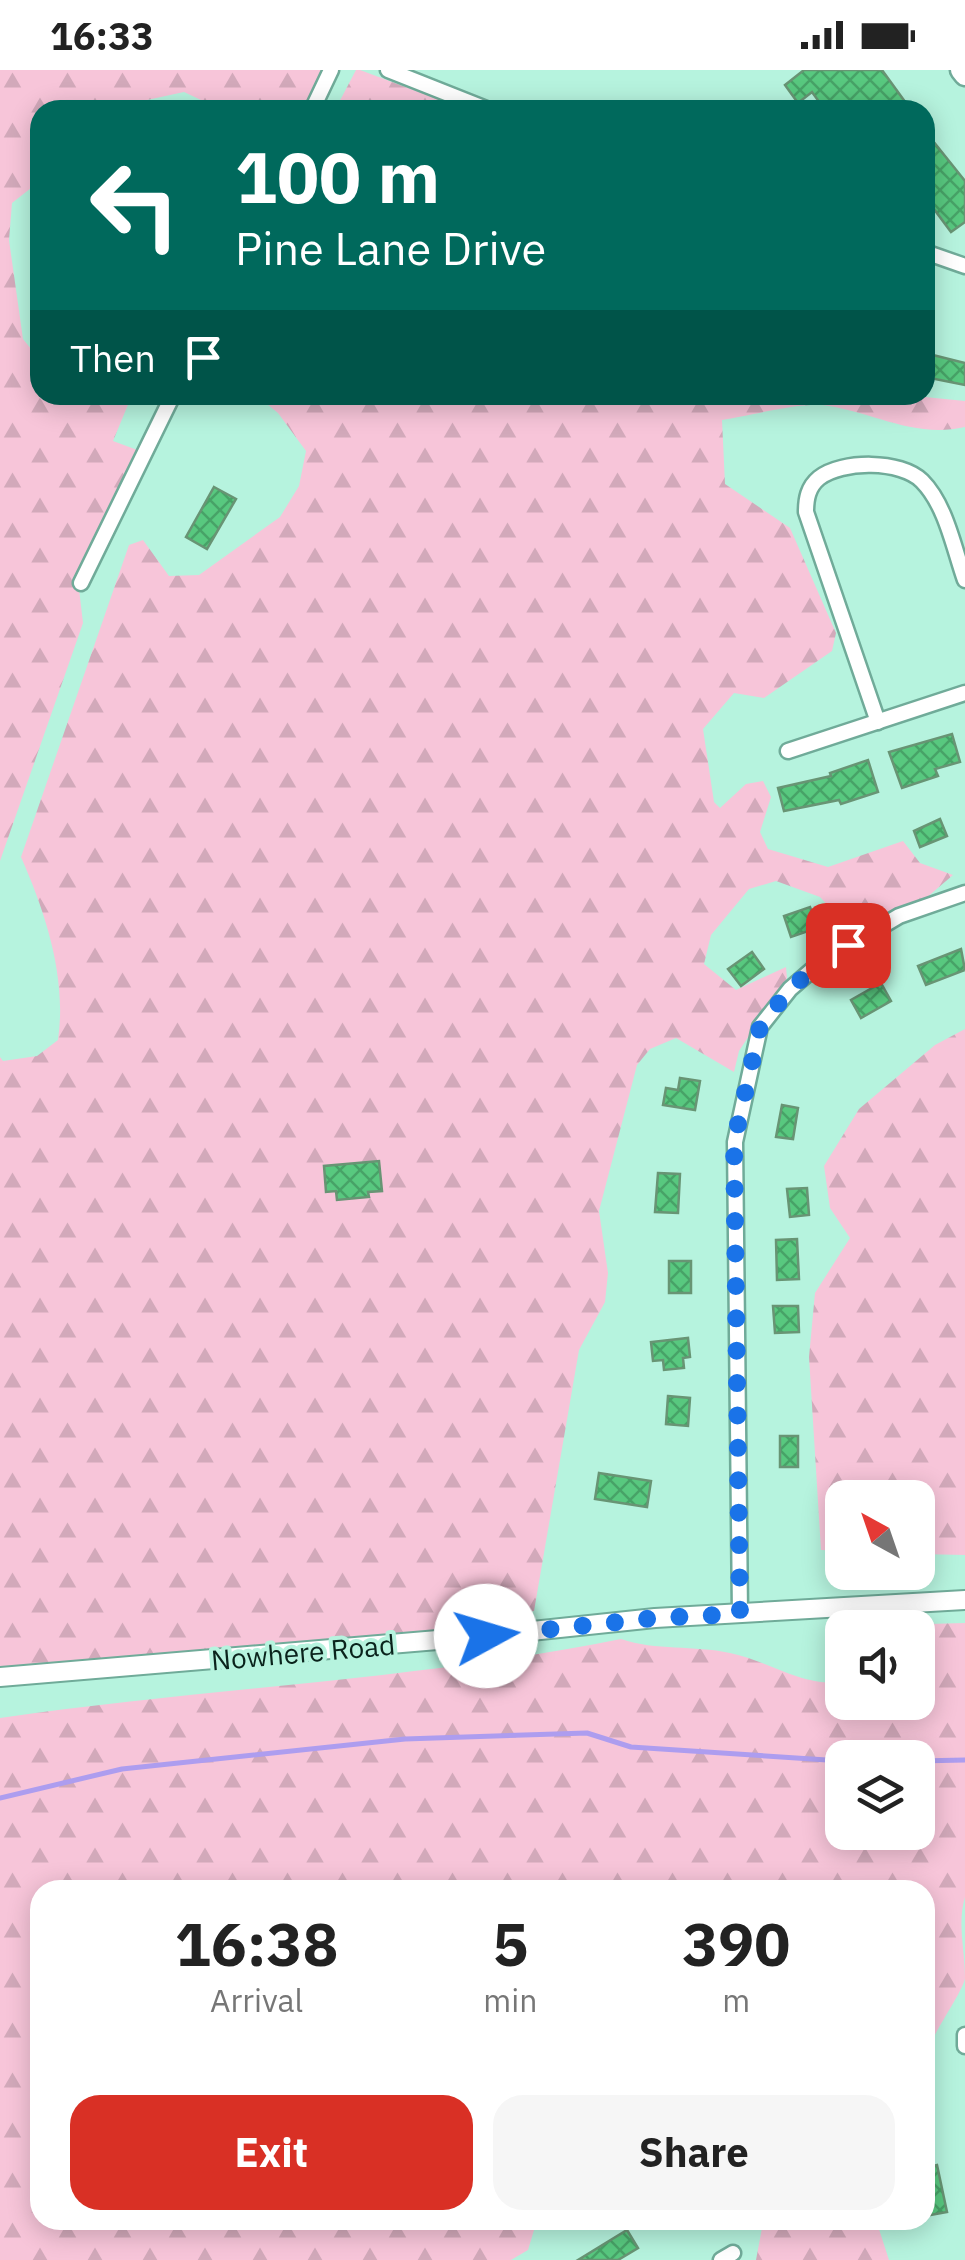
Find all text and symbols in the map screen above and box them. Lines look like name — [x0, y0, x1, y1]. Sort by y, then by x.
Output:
text: 16:33 — [50, 11, 154, 60]
text: 100 m — [235, 131, 440, 222]
icon: left — [70, 140, 200, 270]
text: Pine Lane Drive — [235, 219, 546, 277]
icon: arrive — [176, 330, 231, 385]
text: Then — [70, 333, 156, 382]
pin — [806, 903, 891, 988]
icon: arrive — [821, 918, 876, 973]
north arrow — [825, 1480, 935, 1590]
map controls — [825, 1480, 935, 1850]
position arrow — [434, 1584, 538, 1688]
button: sound — [825, 1610, 935, 1720]
street label: Nowhere Road — [209, 1626, 397, 1678]
button: layers — [825, 1740, 935, 1850]
text: 16:38 — [175, 1904, 339, 1983]
text: 5 — [492, 1904, 528, 1983]
text: 390 — [682, 1904, 790, 1983]
text: Arrival — [210, 1979, 303, 2021]
text: min — [483, 1979, 537, 2021]
text: m — [722, 1979, 750, 2021]
button: Exit — [70, 2095, 473, 2210]
button: Share — [493, 2095, 895, 2210]

